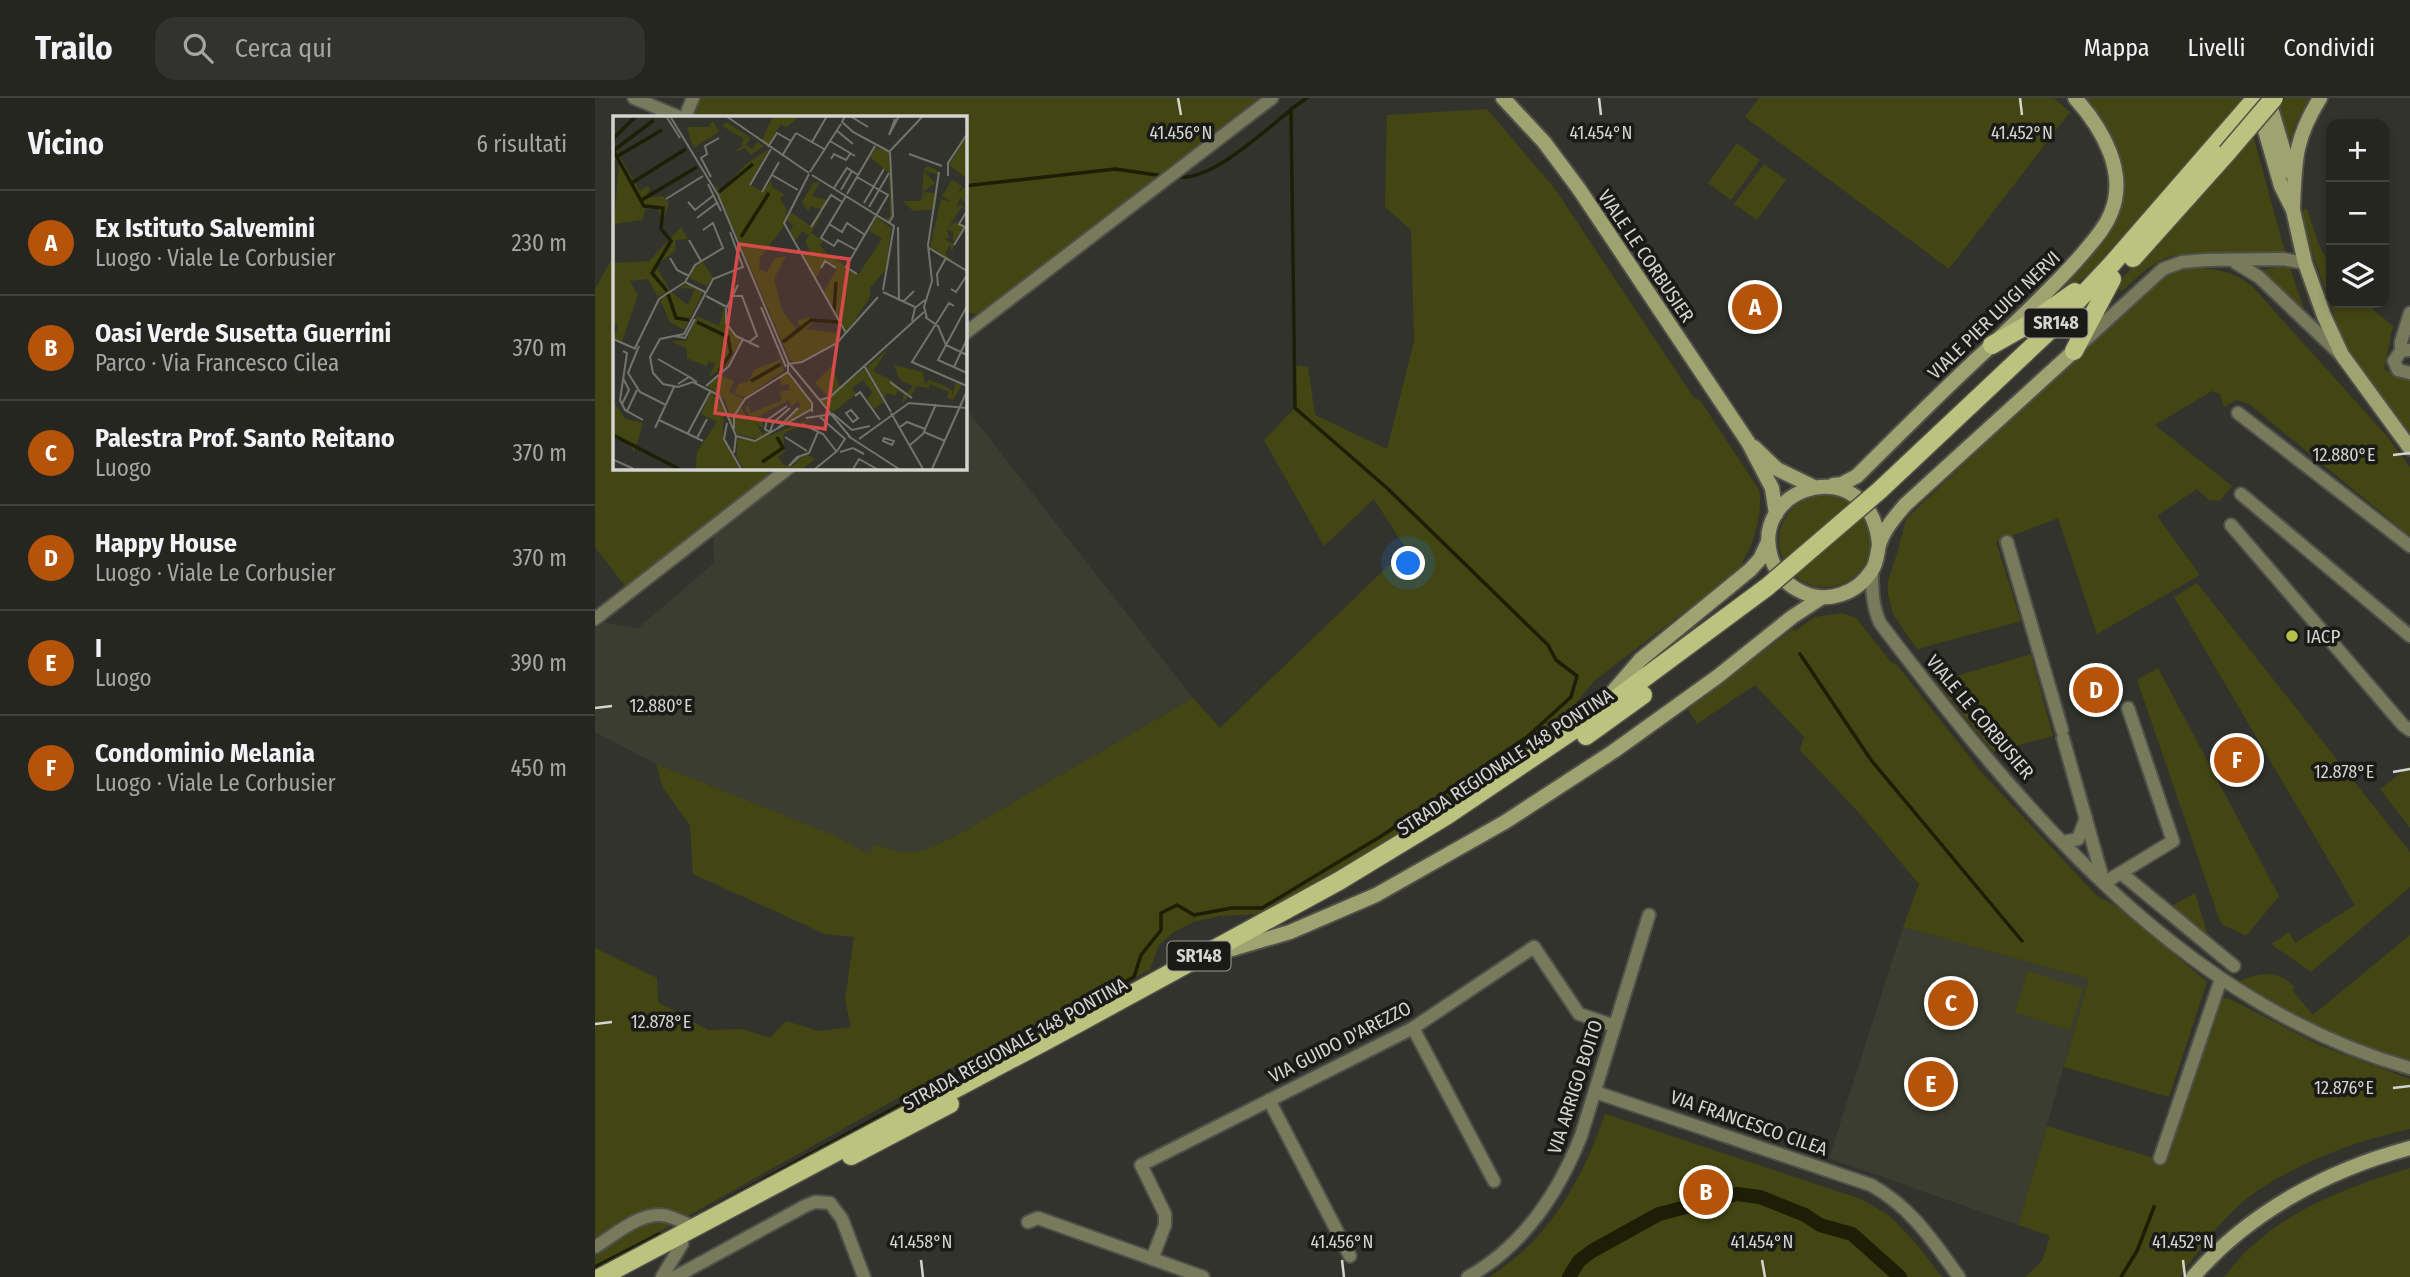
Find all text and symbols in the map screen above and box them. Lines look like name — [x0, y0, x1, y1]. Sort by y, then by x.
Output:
search box — [155, 17, 645, 80]
text: Trailo — [35, 28, 113, 68]
icon: search — [179, 29, 217, 67]
text: Cerca qui — [235, 33, 332, 64]
text: Mappa — [2084, 34, 2150, 62]
text: Livelli — [2188, 34, 2245, 62]
text: Condividi — [2283, 34, 2375, 62]
inset map — [613, 116, 966, 469]
map controls — [2326, 119, 2389, 308]
button: + — [2326, 119, 2389, 182]
text: 41.456°N — [1150, 122, 1212, 144]
text: 41.454°N — [1570, 122, 1632, 144]
text: 41.452°N — [1991, 122, 2053, 144]
text: Vicino — [28, 126, 104, 162]
text: 6 risultati — [476, 130, 567, 158]
button: − — [2326, 182, 2389, 245]
street label: VIALE LE CORBUSIER — [1593, 185, 1699, 327]
text: Ex Istituto Salvemini — [95, 213, 315, 244]
text: A — [45, 229, 57, 257]
text: 230 m — [511, 229, 567, 257]
text: Luogo · Viale Le Corbusier — [95, 244, 336, 272]
button: layers — [2326, 245, 2389, 308]
street label: VIALE PIER LUIGI NERVI — [1923, 246, 2065, 384]
pin: A — [1732, 281, 1778, 333]
road number: SR148 — [2025, 308, 2087, 338]
text: Oasi Verde Susetta Guerrini — [95, 318, 391, 349]
text: B — [45, 334, 57, 362]
text: 370 m — [513, 334, 567, 362]
text: Parco · Via Francesco Cilea — [95, 349, 339, 377]
text: Palestra Prof. Santo Reitano — [95, 423, 395, 454]
text: C — [45, 439, 57, 467]
text: 370 m — [513, 439, 567, 467]
text: 12.880°E — [2312, 444, 2376, 466]
text: Luogo — [95, 454, 152, 482]
text: Happy House — [95, 528, 237, 559]
text: D — [44, 544, 58, 572]
text: 370 m — [513, 544, 567, 572]
your location — [1391, 546, 1425, 580]
text: Luogo · Viale Le Corbusier — [95, 559, 336, 587]
place label: IACP — [2306, 625, 2340, 648]
marker: IACP — [2284, 628, 2300, 644]
text: I — [95, 633, 102, 664]
text: E — [46, 649, 56, 677]
text: 390 m — [511, 649, 567, 677]
street label: VIALE LE CORBUSIER — [1921, 650, 2039, 784]
text: Luogo — [95, 664, 152, 692]
pin: D — [2073, 664, 2119, 716]
street label: STRADA REGIONALE 148 PONTINA — [1393, 683, 1617, 841]
text: 12.880°E — [629, 695, 693, 717]
pin: F — [2214, 734, 2260, 786]
text: Condominio Melania — [95, 738, 315, 769]
text: F — [46, 754, 56, 782]
text: 450 m — [510, 754, 567, 782]
text: 12.878°E — [2314, 761, 2374, 783]
text: Luogo · Viale Le Corbusier — [95, 769, 336, 797]
road number: SR148 — [1167, 942, 1231, 970]
street label: STRADA REGIONALE 148 PONTINA — [899, 973, 1131, 1115]
pin: C — [1928, 977, 1974, 1029]
street label: VIA GUIDO D'AREZZO — [1265, 996, 1415, 1088]
text: 12.878°E — [631, 1011, 691, 1033]
street label: VIA ARRIGO BOITO — [1543, 1017, 1607, 1157]
pin: E — [1908, 1058, 1954, 1110]
text: 12.876°E — [2314, 1077, 2374, 1099]
street label: VIA FRANCESCO CILEA — [1667, 1085, 1831, 1161]
pin: B — [1683, 1166, 1729, 1218]
text: 41.458°N — [889, 1231, 953, 1253]
text: 41.456°N — [1311, 1231, 1373, 1253]
text: 41.454°N — [1731, 1231, 1793, 1253]
text: 41.452°N — [2152, 1231, 2214, 1253]

